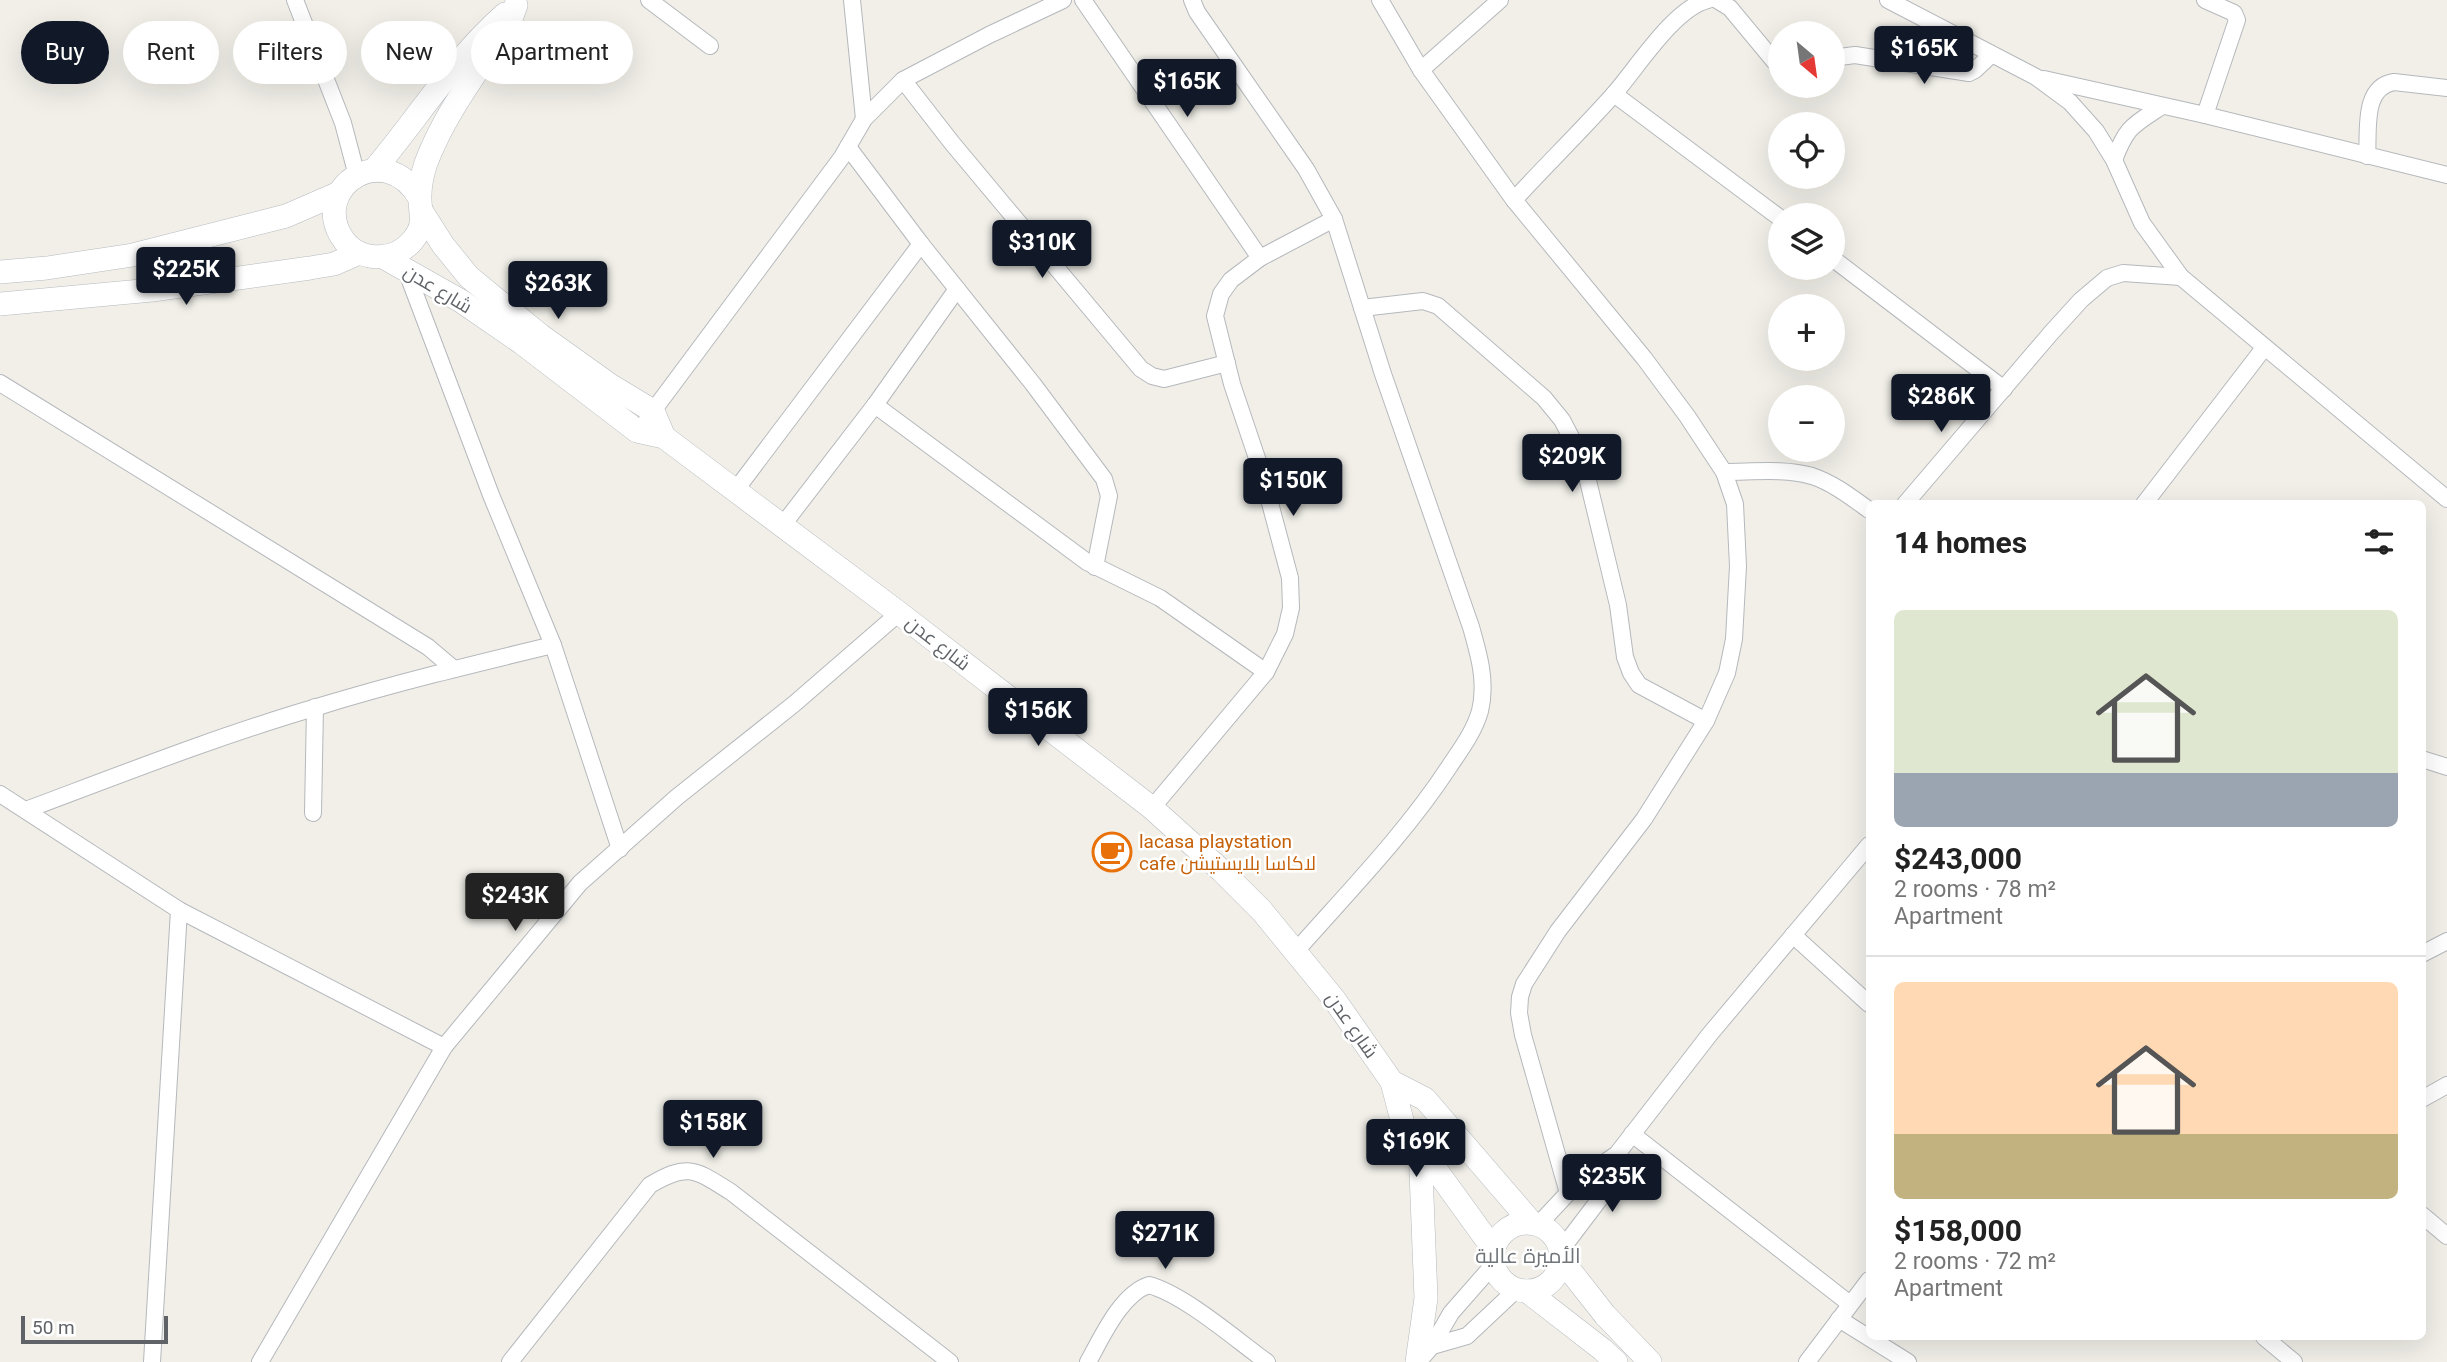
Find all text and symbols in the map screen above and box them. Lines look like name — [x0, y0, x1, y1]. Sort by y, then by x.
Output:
chip: Buy — [21, 21, 109, 84]
chip: Rent — [123, 21, 219, 84]
chip: Filters — [233, 21, 347, 84]
chip: New — [361, 21, 457, 84]
chip: Apartment — [471, 21, 633, 84]
north arrow — [1768, 21, 1844, 98]
map controls — [1768, 21, 1845, 462]
pin: $165K — [1875, 27, 1973, 86]
text: $165K — [1890, 35, 1958, 62]
pin: $165K — [1138, 60, 1236, 119]
text: $165K — [1153, 68, 1221, 95]
button: locate — [1768, 112, 1845, 189]
button: layers — [1768, 203, 1845, 280]
pin: $310K — [993, 220, 1091, 280]
text: $310K — [1008, 229, 1076, 256]
pin: $225K — [137, 247, 235, 307]
text: $225K — [152, 256, 220, 283]
street label: شارع عدن — [399, 260, 476, 320]
pin: $263K — [509, 262, 607, 321]
text: $263K — [524, 270, 592, 297]
button: + — [1768, 294, 1845, 371]
pin: $286K — [1892, 374, 1990, 434]
text: $286K — [1907, 383, 1975, 410]
button: − — [1768, 385, 1845, 462]
pin: $209K — [1523, 434, 1621, 494]
text: $209K — [1538, 443, 1606, 470]
pin: $150K — [1244, 458, 1342, 518]
text: $150K — [1259, 467, 1327, 494]
icon: filters — [2360, 523, 2398, 561]
text: 14 homes — [1894, 525, 2027, 560]
street label: شارع عدن — [900, 611, 975, 677]
icon: home — [2083, 655, 2209, 781]
pin: $156K — [989, 688, 1087, 748]
text: $156K — [1004, 697, 1072, 724]
place label: lacasa playstation cafe لاكاسا بلايستيشن — [1139, 830, 1316, 875]
cafe icon: lacasa playstation cafe لاكاسا بلايستيشن — [1091, 831, 1133, 873]
text: $243,000 — [1894, 841, 2022, 876]
pin: $243K — [466, 874, 564, 933]
text: 2 rooms · 78 m² — [1894, 876, 2056, 903]
text: $243K — [481, 882, 549, 909]
text: Apartment — [1894, 903, 2003, 930]
street label: شارع عدن — [1319, 987, 1383, 1064]
icon: home — [2083, 1027, 2209, 1153]
pin: $158K — [664, 1100, 762, 1160]
text: $158K — [679, 1109, 747, 1136]
pin: $169K — [1367, 1120, 1465, 1179]
text: $169K — [1382, 1128, 1450, 1155]
pin: $235K — [1563, 1154, 1661, 1214]
text: $235K — [1578, 1163, 1646, 1190]
pin: $271K — [1116, 1212, 1214, 1271]
text: $158,000 — [1894, 1213, 2022, 1248]
text: $271K — [1131, 1220, 1199, 1247]
district label: الأميرة عالية — [1475, 1244, 1581, 1268]
text: 2 rooms · 72 m² — [1894, 1248, 2056, 1275]
text: Apartment — [1894, 1275, 2003, 1302]
scale bar — [21, 1313, 168, 1345]
text: 50 m — [32, 1316, 75, 1339]

